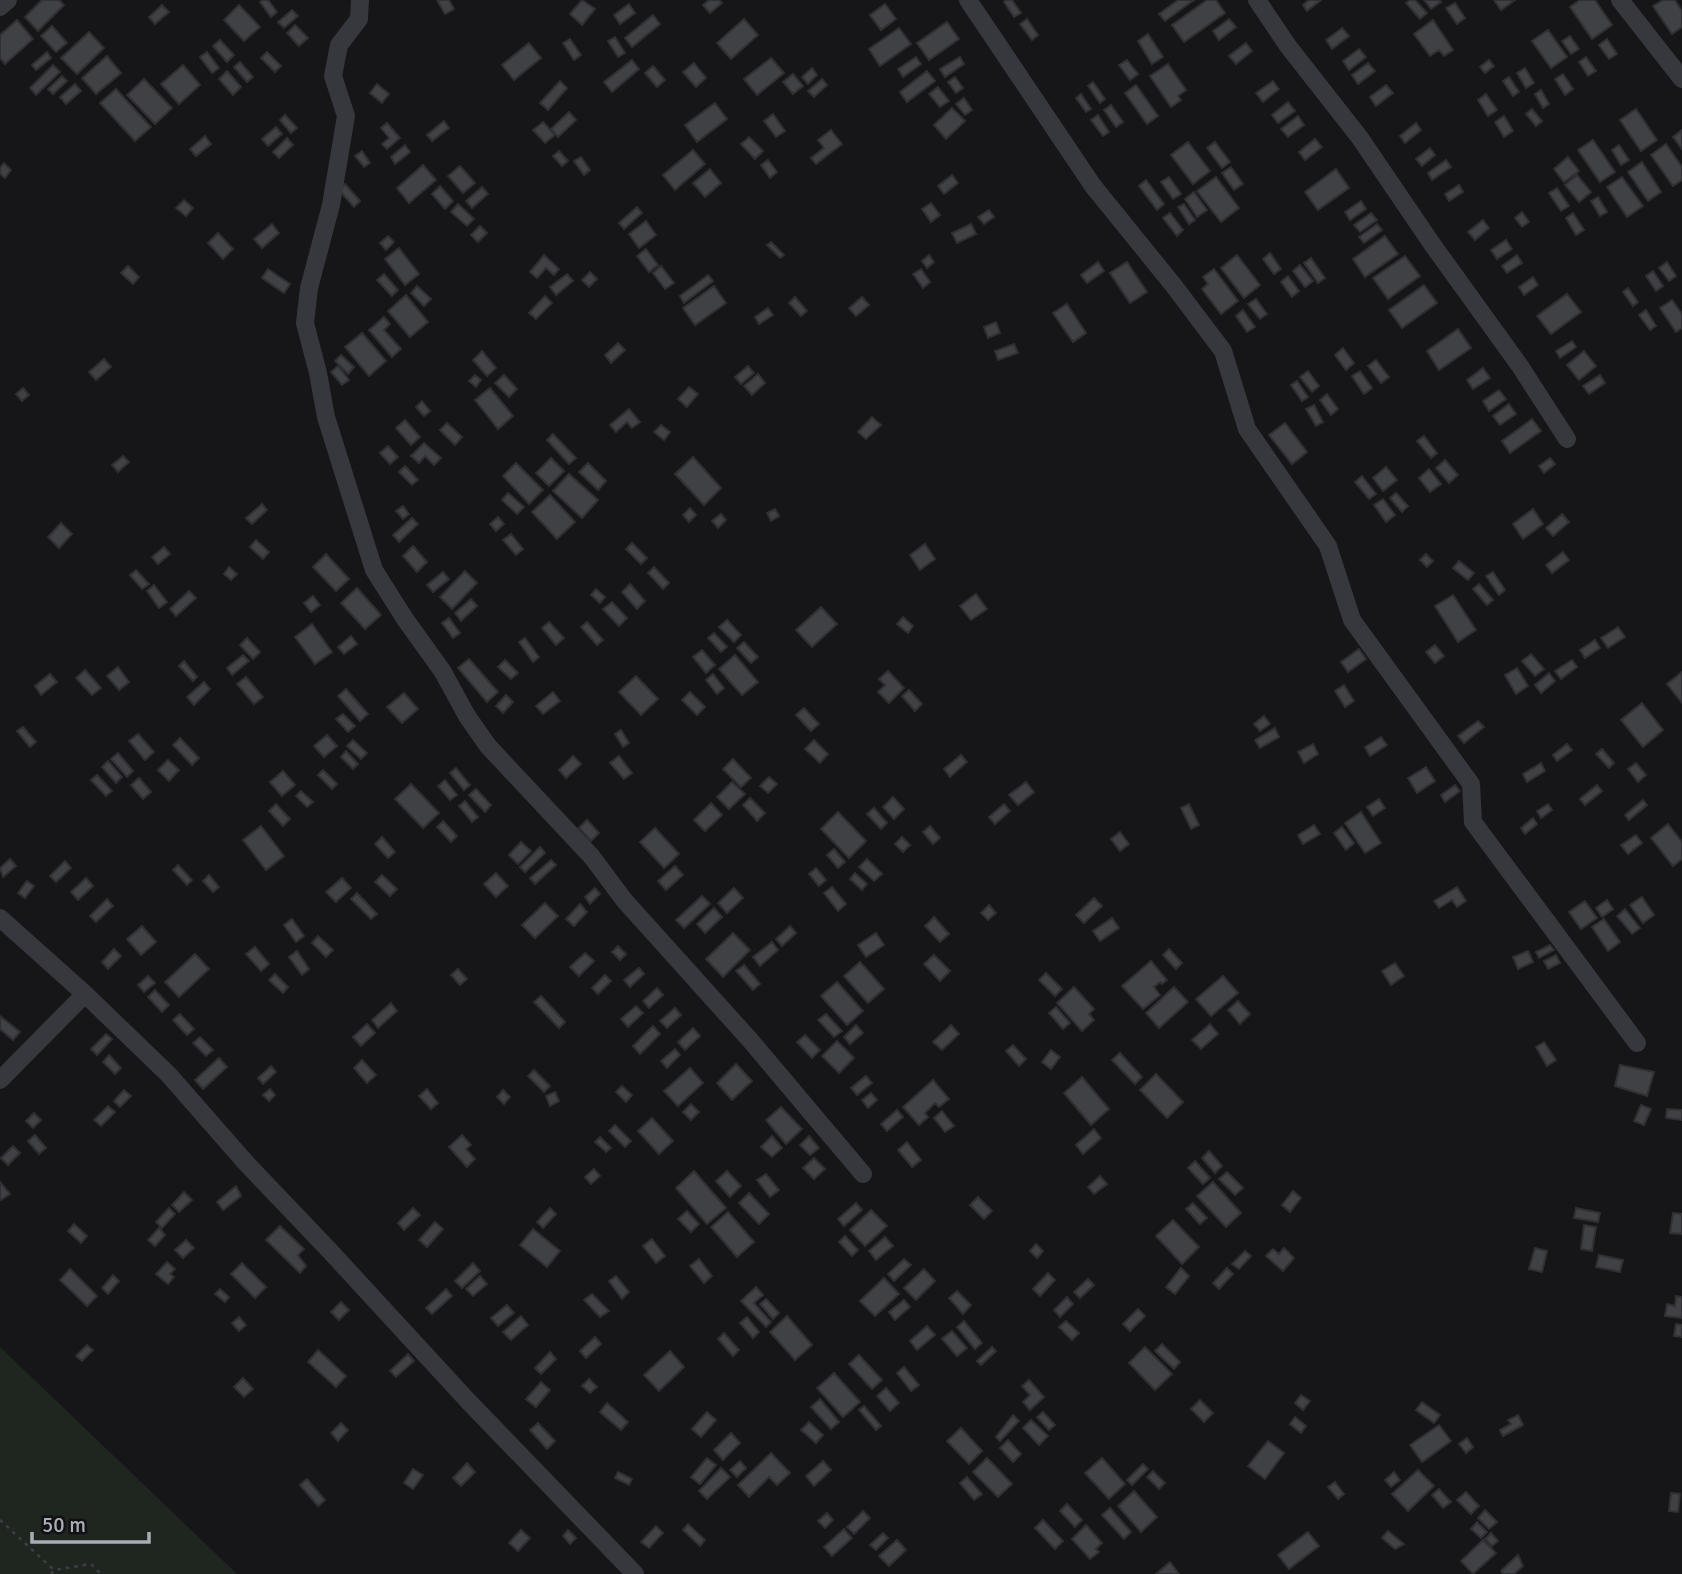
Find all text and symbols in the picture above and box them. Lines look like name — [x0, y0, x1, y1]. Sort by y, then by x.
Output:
scale bar — [32, 1500, 149, 1544]
text: 50 m — [42, 1512, 86, 1538]

